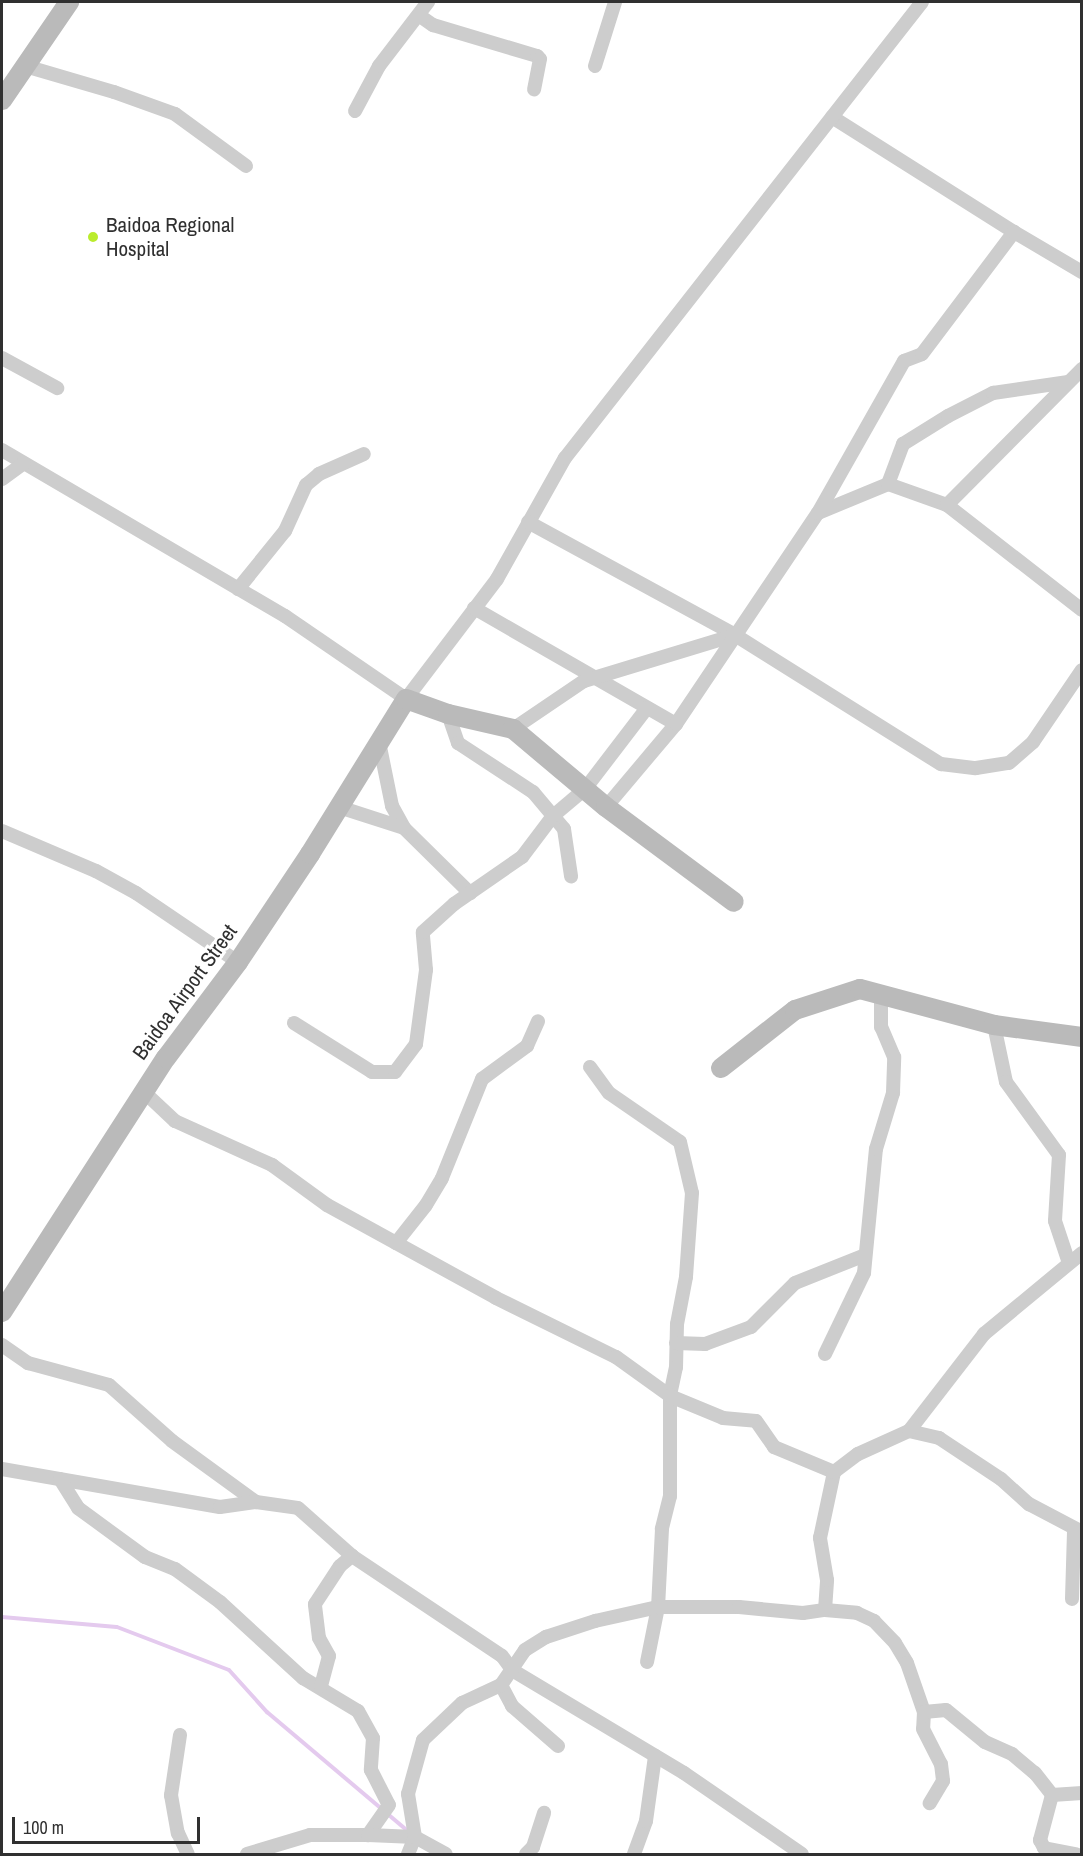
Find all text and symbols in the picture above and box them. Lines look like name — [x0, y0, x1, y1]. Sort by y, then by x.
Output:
place label: Baidoa Regional Hospital — [106, 212, 234, 262]
marker: Baidoa Regional Hospital — [84, 228, 102, 246]
street label: Baidoa Airport Street — [127, 919, 243, 1065]
scale bar — [15, 1805, 202, 1843]
text: 100 m — [23, 1815, 64, 1840]

